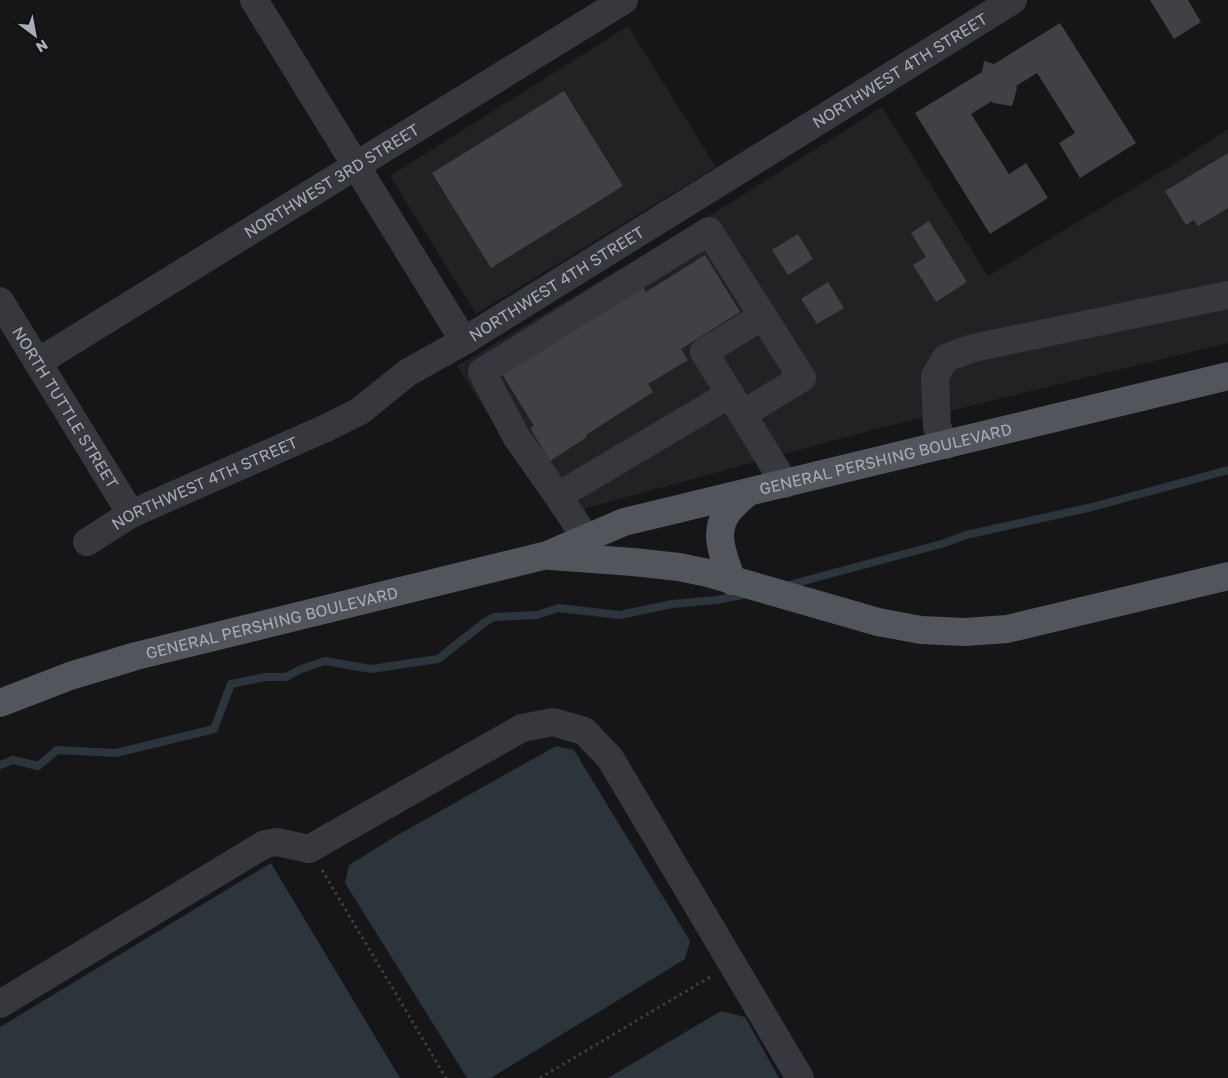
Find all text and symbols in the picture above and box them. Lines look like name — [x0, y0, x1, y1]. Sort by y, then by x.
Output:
street label: NORTHWEST 4TH STREET — [808, 8, 991, 132]
north arrow — [10, 10, 60, 60]
text: N — [33, 36, 51, 56]
street label: NORTHWEST 3RD STREET — [240, 119, 423, 242]
street label: NORTHWEST 4TH STREET — [465, 222, 648, 345]
street label: NORTH TUTTLE STREET — [8, 323, 123, 492]
street label: GENERAL PERSHING BOULEVARD — [757, 419, 1014, 499]
street label: NORTHWEST 4TH STREET — [108, 432, 301, 534]
street label: GENERAL PERSHING BOULEVARD — [144, 582, 400, 663]

